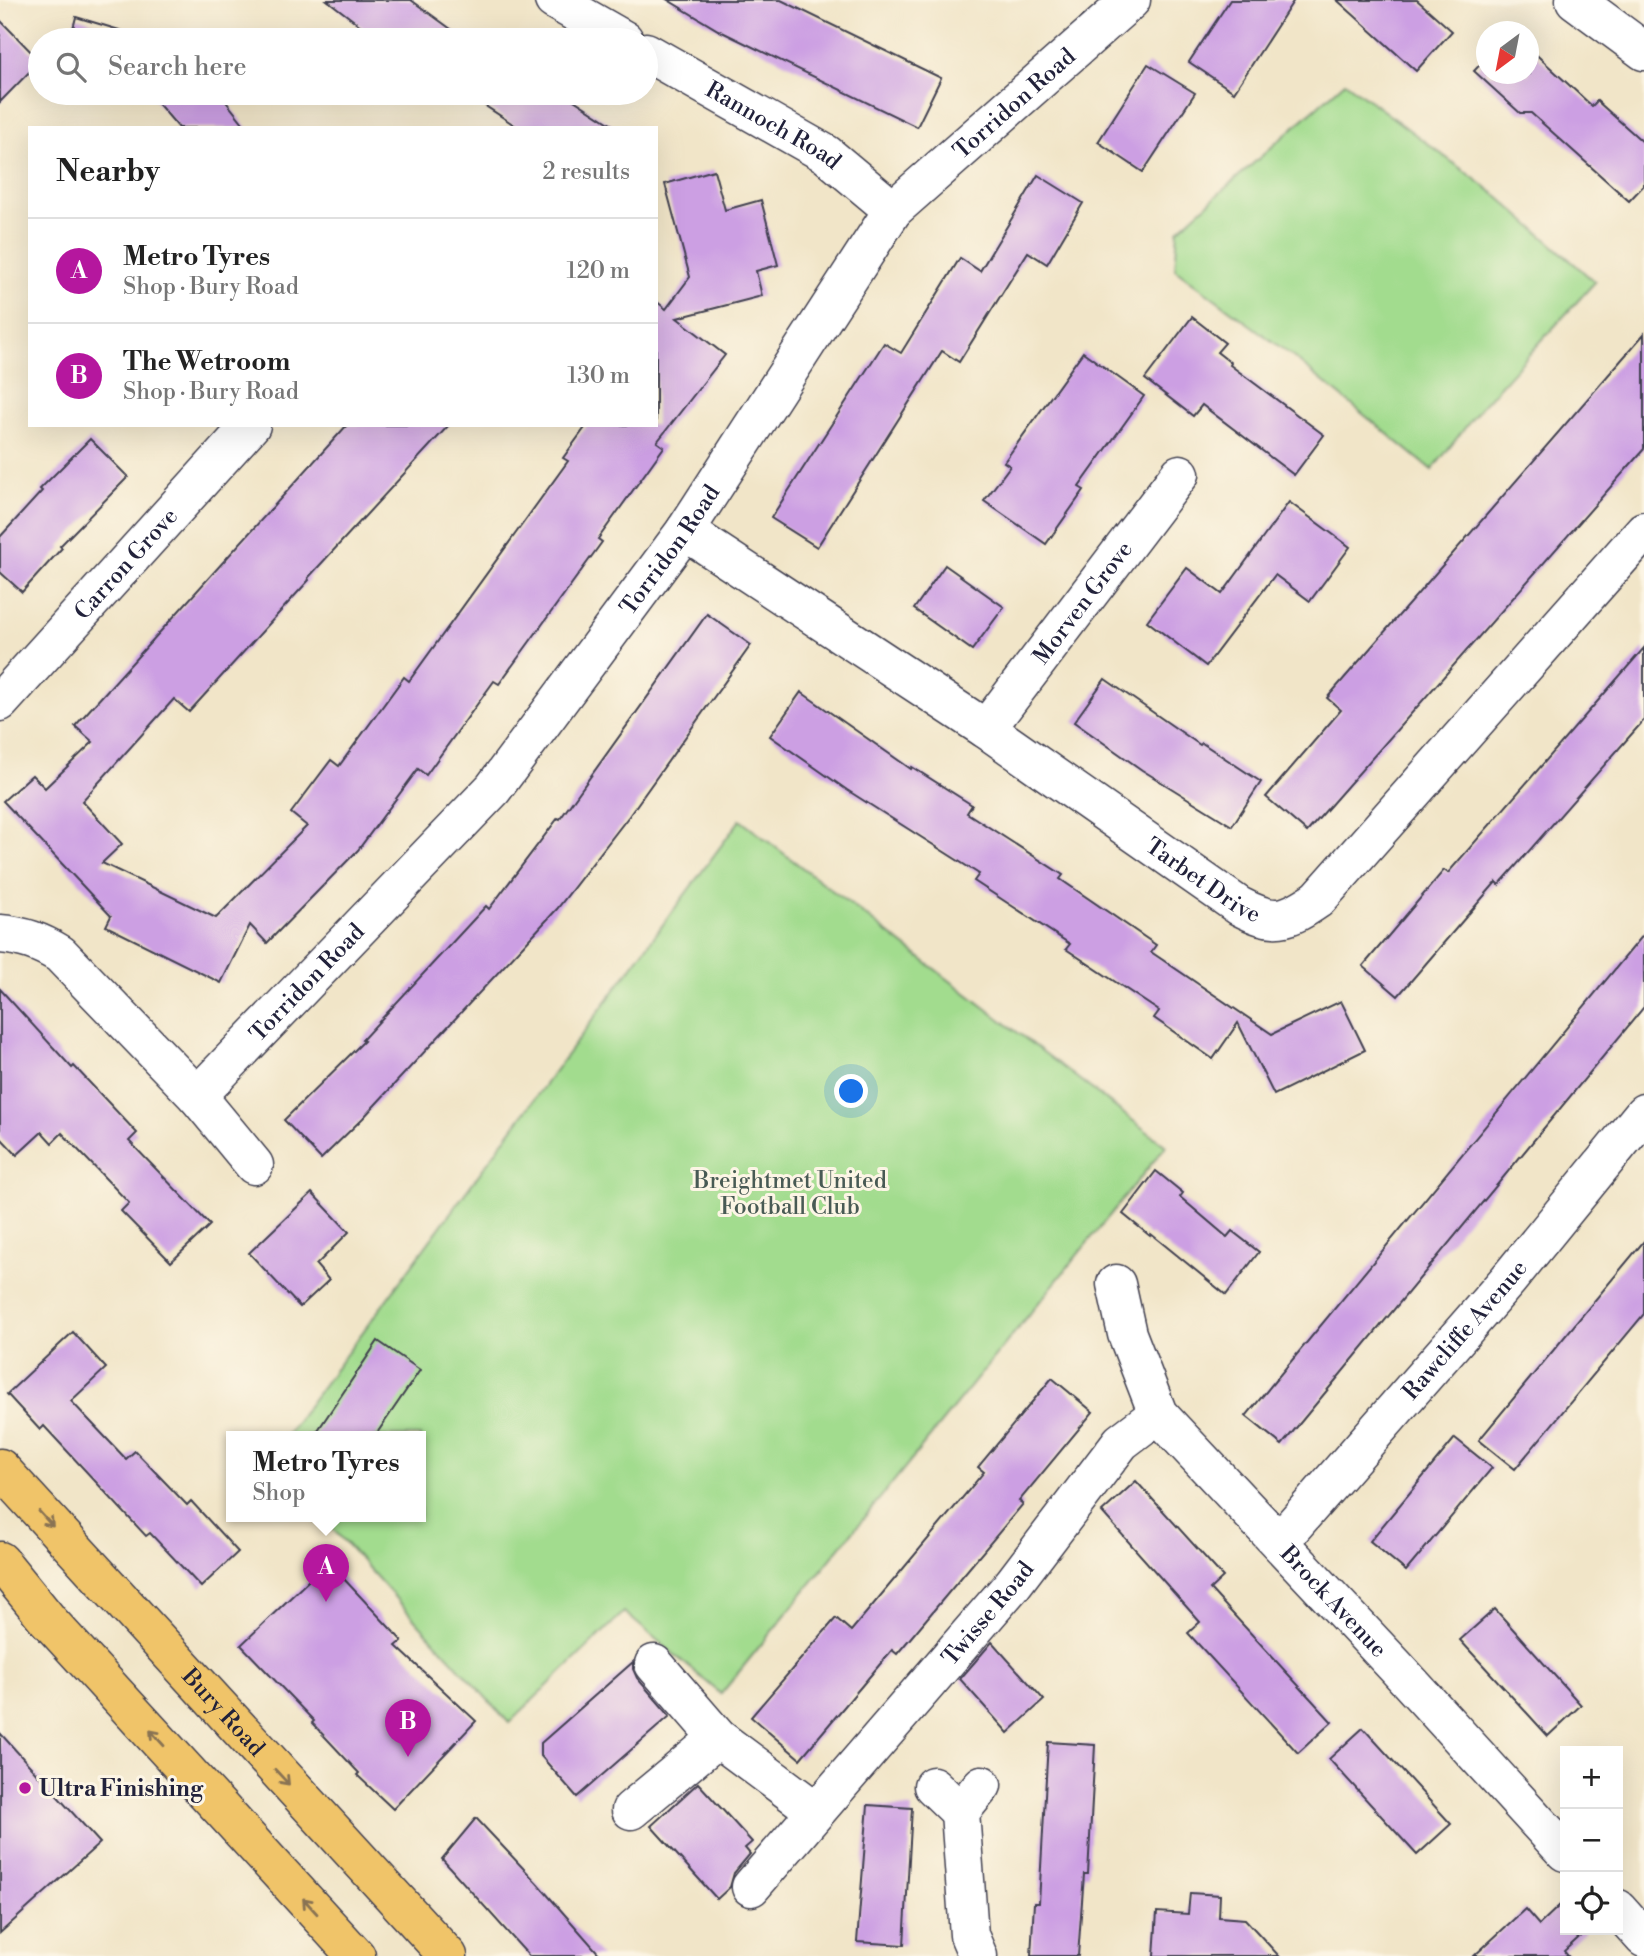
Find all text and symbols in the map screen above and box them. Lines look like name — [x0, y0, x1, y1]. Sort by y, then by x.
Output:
north arrow — [1476, 21, 1539, 84]
search box — [28, 28, 658, 105]
street label: Torridon Road — [948, 43, 1081, 165]
icon: search — [52, 48, 90, 86]
text: Search here — [108, 51, 247, 83]
street label: Rannoch Road — [700, 76, 847, 176]
text: Nearby — [56, 153, 160, 191]
text: 2 results — [543, 158, 630, 186]
text: Metro Tyres — [123, 241, 270, 273]
text: A — [71, 257, 87, 285]
text: 120 m — [566, 257, 630, 285]
text: Shop · Bury Road — [123, 273, 299, 301]
text: The Wetroom — [123, 346, 290, 378]
text: B — [70, 362, 88, 390]
text: 130 m — [567, 362, 630, 390]
text: Shop · Bury Road — [123, 378, 299, 406]
street label: Torridon Road — [614, 480, 726, 621]
street label: Carron Grove — [69, 503, 184, 626]
street label: Morven Grove — [1027, 536, 1139, 670]
street label: Tarbet Drive — [1140, 832, 1264, 929]
street label: Torridon Road — [244, 918, 371, 1048]
your location — [834, 1074, 868, 1108]
park label: Breightmet United Football Club — [692, 1167, 887, 1221]
street label: Rawcliffe Avenue — [1397, 1255, 1534, 1406]
popup — [226, 1431, 426, 1522]
text: Metro Tyres — [252, 1447, 400, 1479]
text: Shop — [252, 1479, 306, 1507]
one-way arrow — [38, 1510, 54, 1528]
street label: Brock Avenue — [1273, 1539, 1393, 1664]
pin: A — [303, 1544, 349, 1602]
street label: Twisse Road — [936, 1556, 1040, 1671]
street label: Bury Road — [175, 1662, 270, 1762]
pin: B — [385, 1699, 431, 1757]
one-way arrow — [149, 1729, 165, 1747]
map controls — [1560, 1746, 1623, 1935]
button: + — [1560, 1746, 1623, 1809]
one-way arrow — [274, 1768, 291, 1785]
place label: Ultra Finishing — [39, 1775, 204, 1803]
marker: Ultra Finishing — [17, 1780, 33, 1796]
button: − — [1560, 1809, 1623, 1872]
button: locate — [1560, 1872, 1623, 1935]
one-way arrow — [302, 1897, 318, 1915]

